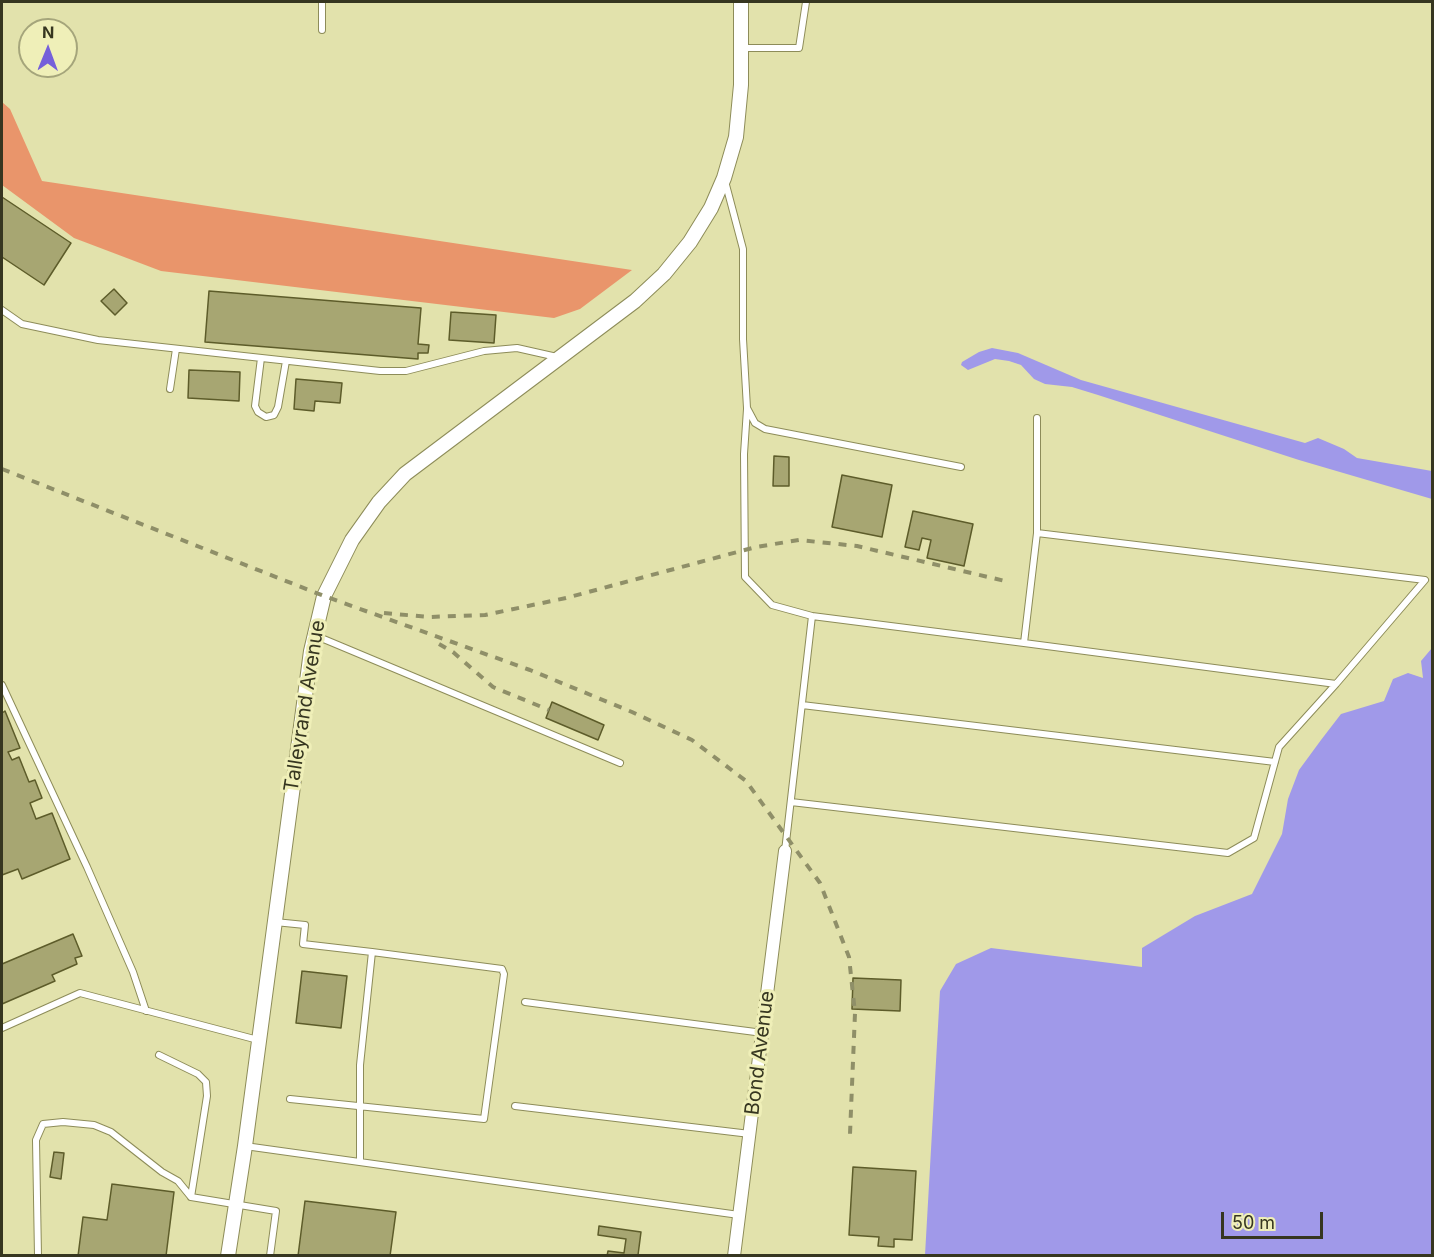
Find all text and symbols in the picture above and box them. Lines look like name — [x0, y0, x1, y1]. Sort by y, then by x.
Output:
north arrow — [18, 18, 78, 78]
text: N — [42, 22, 55, 42]
street label: Talleyrand Avenue — [280, 618, 330, 794]
street label: Bond Avenue — [740, 989, 780, 1117]
scale bar — [1224, 1200, 1326, 1238]
text: 50 m — [1232, 1212, 1275, 1233]

